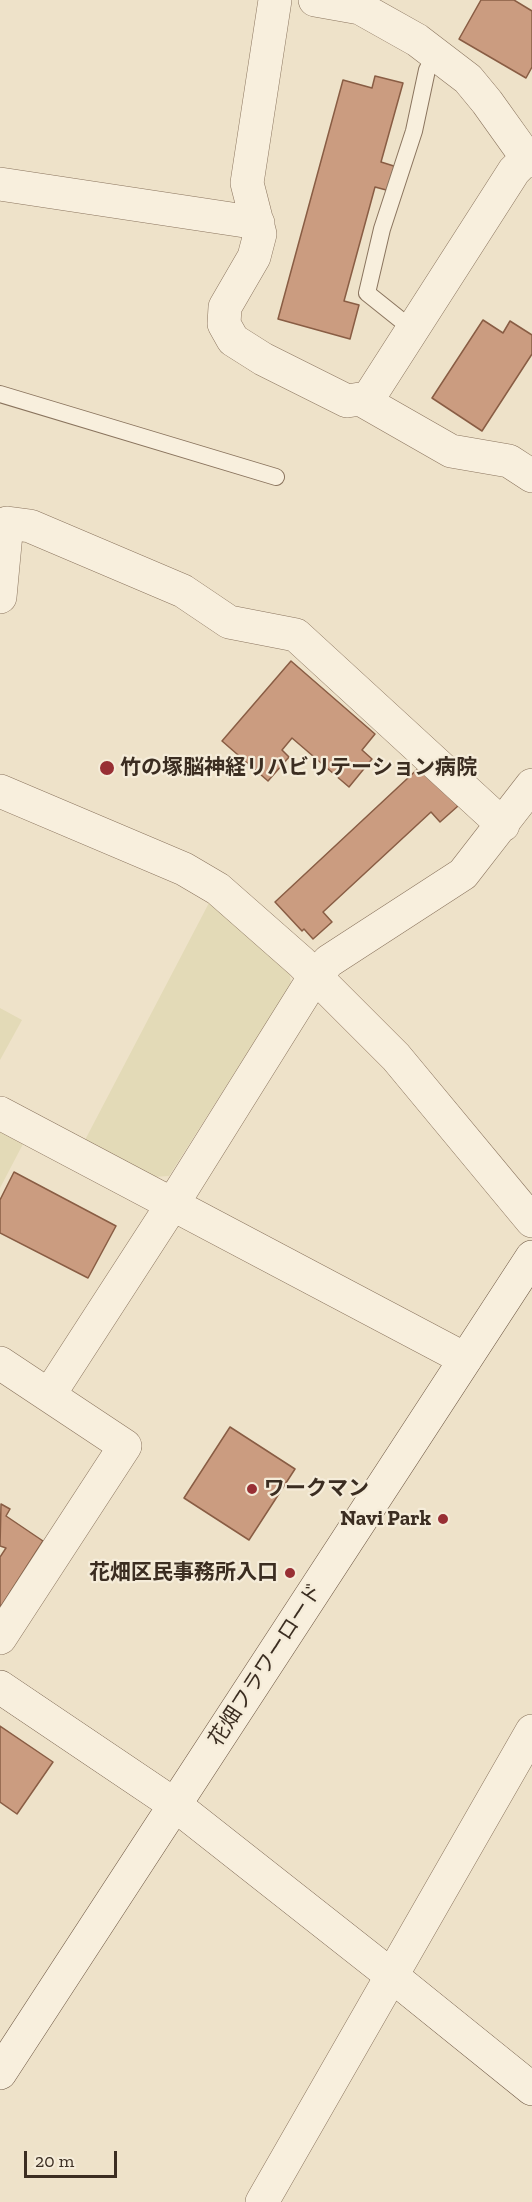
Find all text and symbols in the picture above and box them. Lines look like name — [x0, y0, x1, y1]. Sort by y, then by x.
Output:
place label: 竹の塚脳神経リハビリテーション病院 — [120, 755, 477, 781]
marker: 竹の塚脳神経リハビリテーション病院 — [98, 759, 116, 777]
place label: ワークマン — [264, 1476, 369, 1502]
marker: ワークマン — [245, 1482, 259, 1496]
place label: Navi Park — [340, 1506, 431, 1532]
marker: Navi Park — [436, 1512, 450, 1526]
place label: 花畑区民事務所入口 — [89, 1560, 278, 1586]
marker: 花畑区民事務所入口 — [283, 1566, 297, 1580]
street label: 花畑フラワーロード — [204, 1579, 328, 1751]
scale bar — [27, 2139, 120, 2177]
text: 20 m — [35, 2150, 74, 2172]

